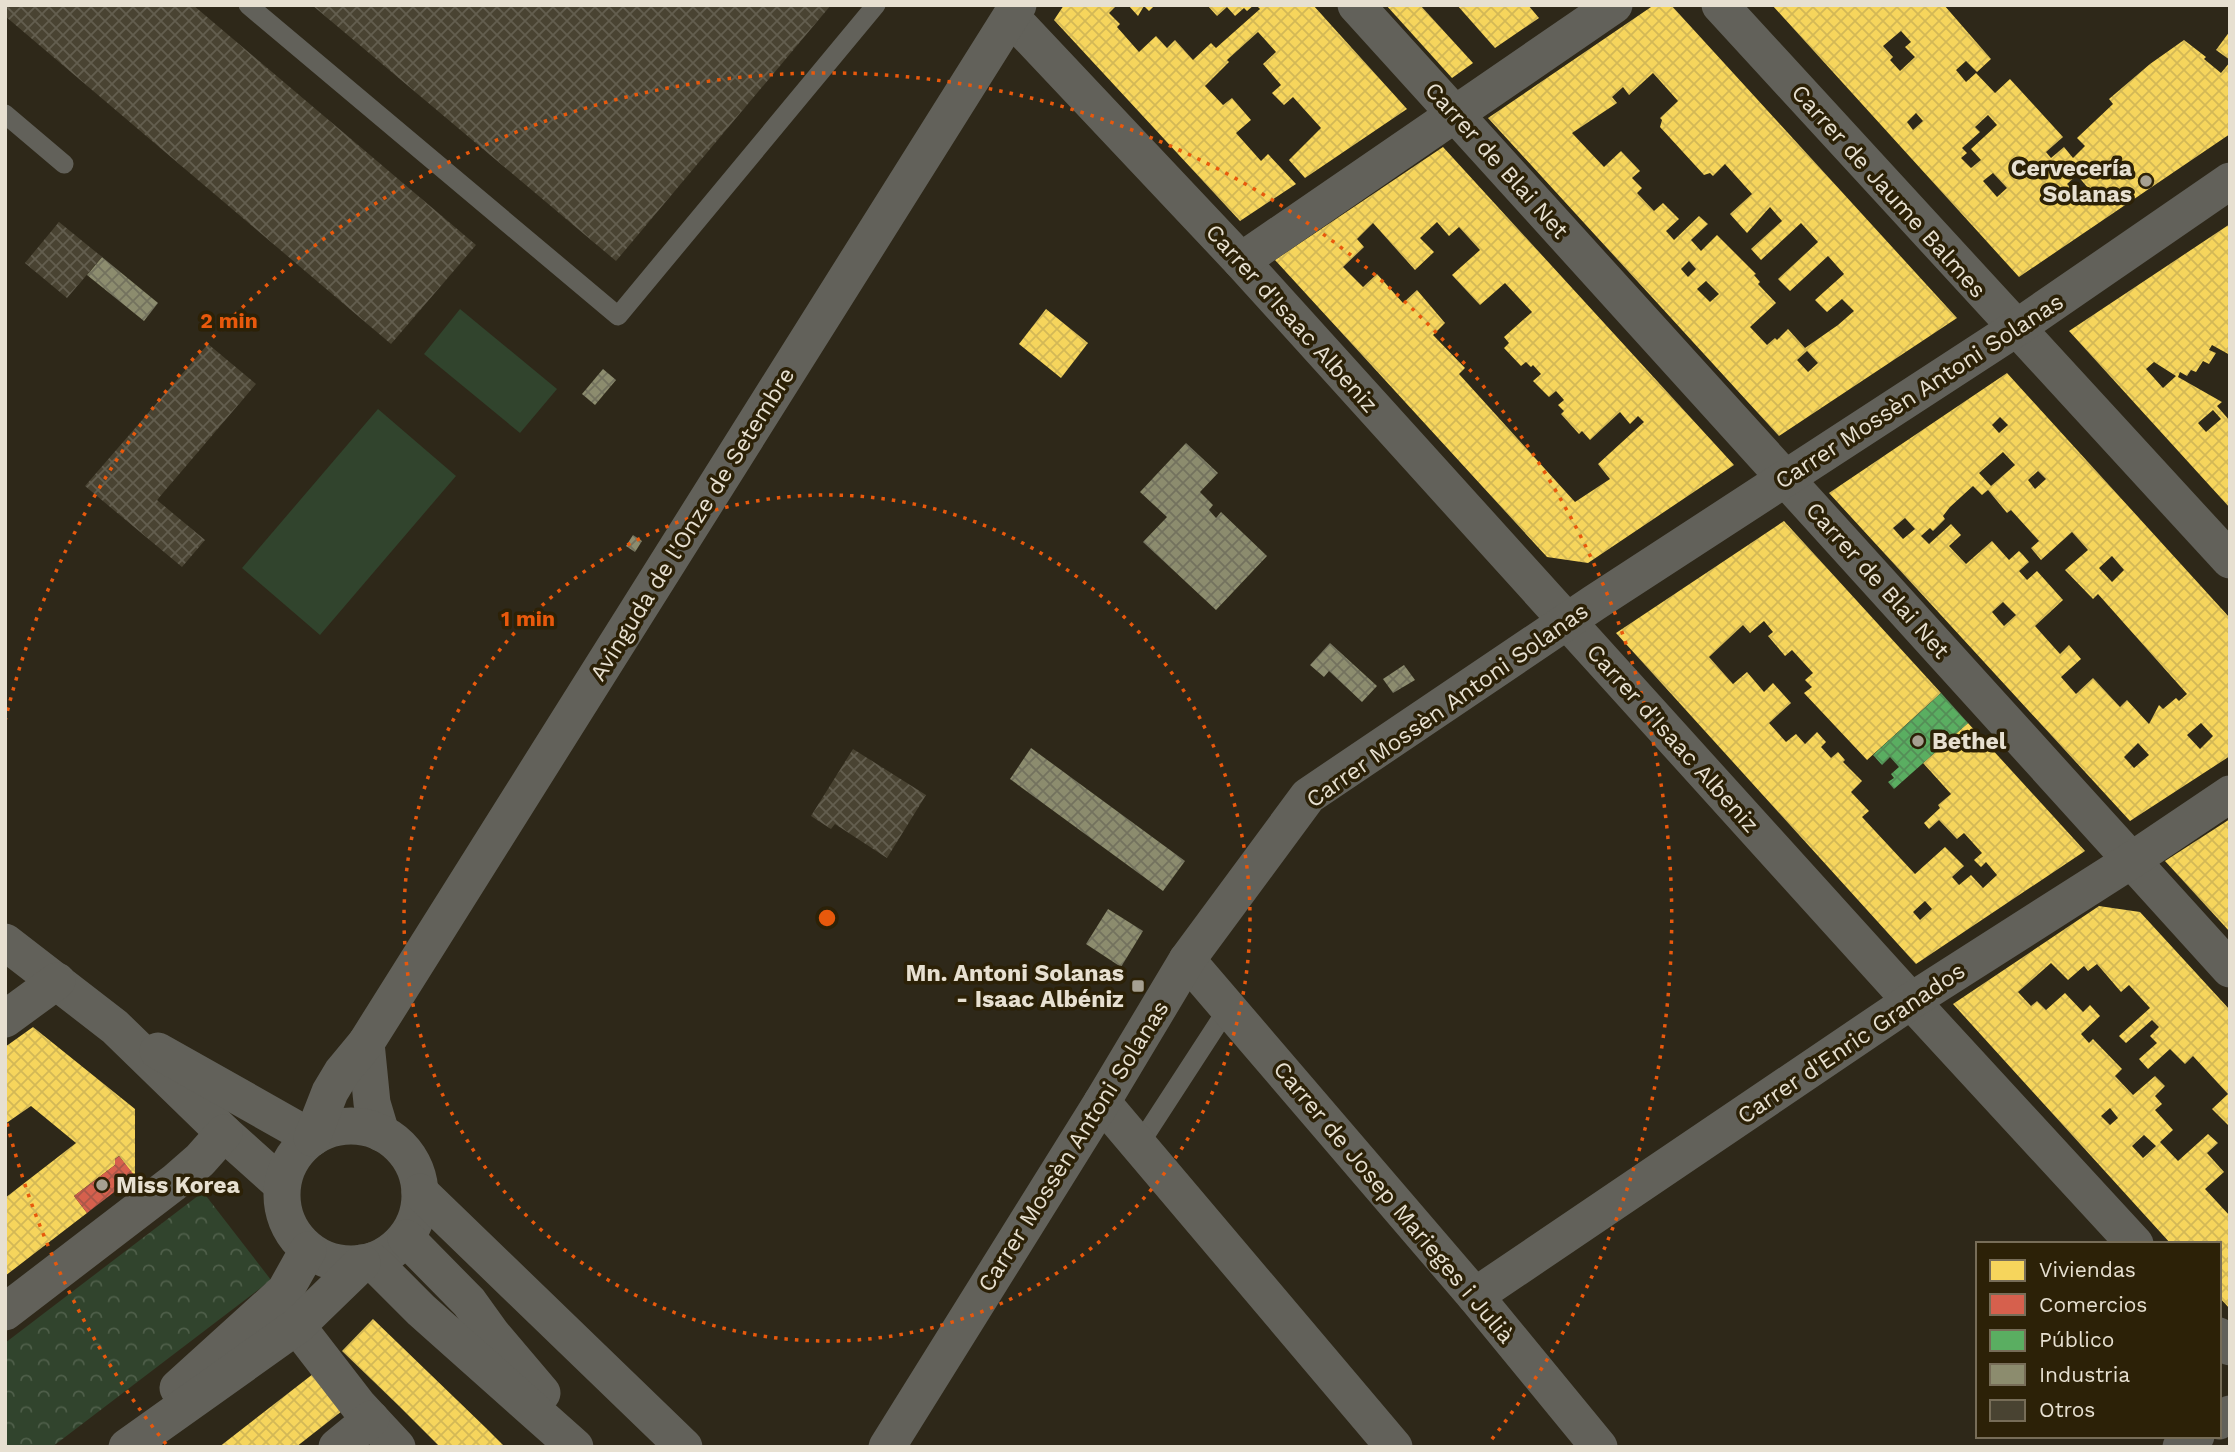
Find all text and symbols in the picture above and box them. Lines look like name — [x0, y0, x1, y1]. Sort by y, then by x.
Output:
street label: Carrer de Blai Net — [1419, 77, 1574, 244]
street label: Carrer de Jaume Balmes — [1786, 79, 1991, 303]
place label: Cervecería Solanas — [2011, 155, 2133, 208]
marker: Cervecería Solanas — [2138, 173, 2154, 189]
street label: Carrer d'Isaac Albeniz — [1200, 219, 1383, 418]
street label: Carrer Mossèn Antoni Solanas — [1770, 288, 2068, 495]
text: 2 min — [200, 308, 258, 333]
street label: Avinguda de l'Onze de Setembre — [584, 363, 800, 686]
street label: Carrer de Blai Net — [1800, 497, 1955, 664]
street label: Carrer Mossèn Antoni Solanas — [1301, 597, 1593, 813]
text: 1 min — [501, 606, 555, 631]
street label: Carrer d'Isaac Albeniz — [1581, 639, 1764, 838]
place label: Bethel — [1932, 728, 2007, 755]
marker: Bethel — [1910, 733, 1926, 749]
centre of rings — [815, 906, 839, 930]
street label: Carrer d'Enric Granados — [1732, 957, 1970, 1130]
place label: Mn. Antoni Solanas - Isaac Albéniz — [906, 960, 1124, 1013]
marker: Mn. Antoni Solanas - Isaac Albéniz — [1130, 978, 1146, 994]
street label: Carrer Mossèn Antoni Solanas — [972, 996, 1174, 1297]
street label: Carrer de Josep Marieges i Julià — [1268, 1056, 1520, 1349]
place label: Miss Korea — [116, 1172, 241, 1199]
marker: Miss Korea — [94, 1177, 110, 1193]
legend — [1976, 1242, 2221, 1438]
text: Viviendas — [2039, 1257, 2136, 1282]
text: Comercios — [2039, 1292, 2147, 1317]
text: Público — [2039, 1327, 2114, 1352]
text: Industria — [2039, 1362, 2130, 1387]
text: Otros — [2039, 1397, 2095, 1422]

